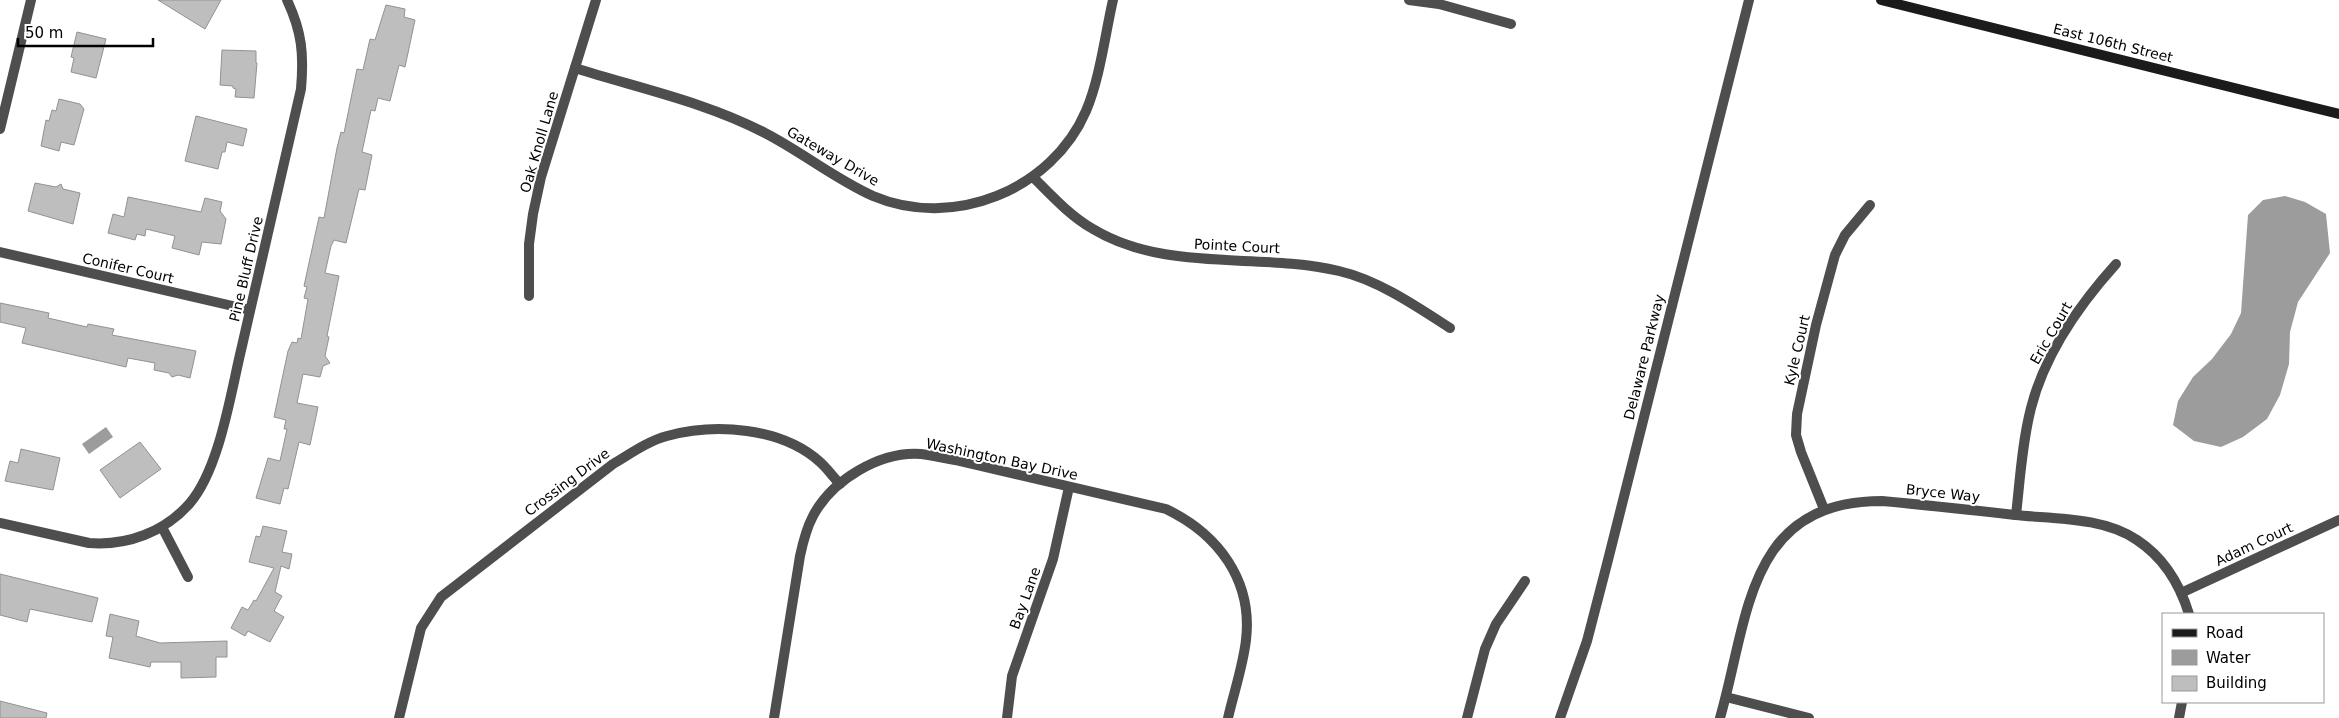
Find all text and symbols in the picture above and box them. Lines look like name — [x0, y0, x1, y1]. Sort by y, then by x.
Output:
scale bar — [18, 15, 152, 47]
street label: East 106th Street — [2052, 20, 2175, 66]
text: 50 m — [25, 24, 63, 42]
street label: Oak Knoll Lane — [517, 89, 561, 195]
street label: Gateway Drive — [784, 123, 882, 189]
street label: Pine Bluff Drive — [226, 215, 266, 323]
street label: Pointe Court — [1193, 236, 1281, 256]
street label: Conifer Court — [81, 250, 176, 286]
street label: Delaware Parkway — [1621, 292, 1667, 422]
street label: Eric Court — [2027, 299, 2075, 367]
street label: Kyle Court — [1781, 313, 1813, 387]
street label: Washington Bay Drive — [925, 435, 1079, 483]
street label: Crossing Drive — [522, 445, 612, 519]
street label: Bryce Way — [1905, 481, 1981, 505]
street label: Adam Court — [2213, 519, 2296, 569]
street label: Bay Lane — [1006, 565, 1044, 631]
legend — [2162, 613, 2324, 703]
text: Road — [2206, 624, 2244, 642]
text: Water — [2206, 649, 2251, 667]
text: Building — [2206, 674, 2267, 692]

